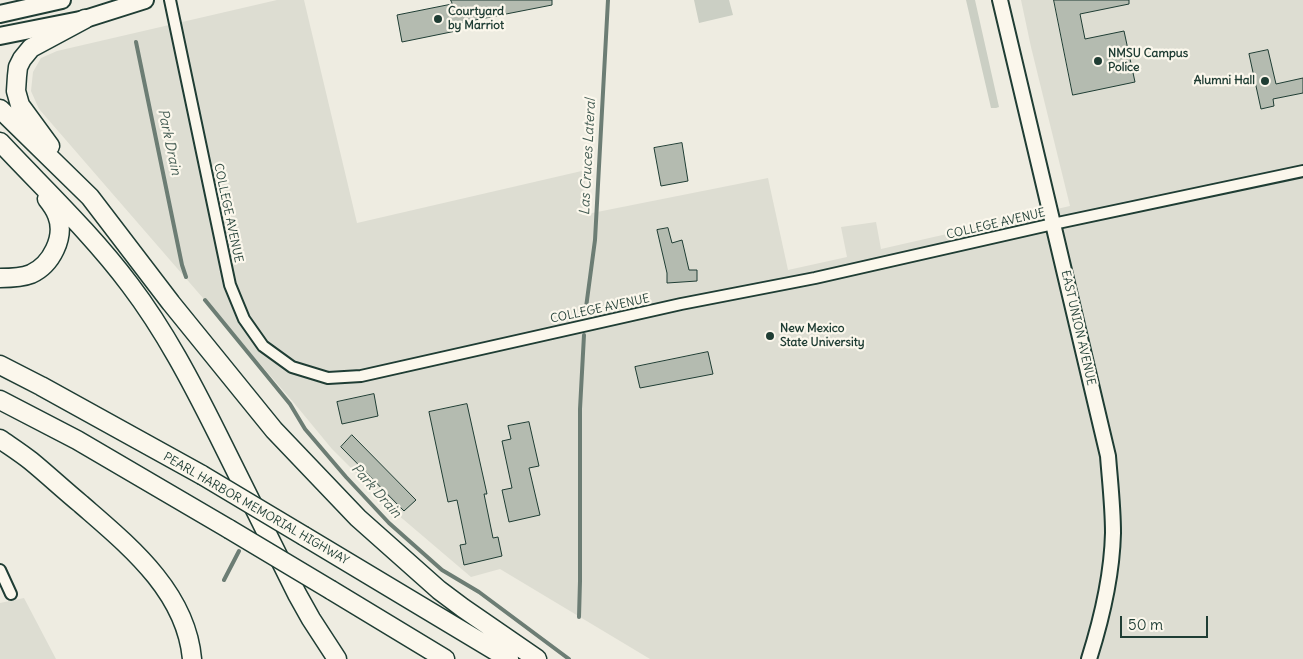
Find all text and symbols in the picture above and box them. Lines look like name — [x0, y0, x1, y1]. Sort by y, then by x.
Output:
place label: Courtyard by Marriot — [448, 5, 504, 33]
marker: Courtyard by Marriot — [432, 13, 444, 25]
place label: NMSU Campus Police — [1108, 47, 1188, 75]
marker: NMSU Campus Police — [1092, 55, 1104, 67]
place label: Alumni Hall — [1194, 74, 1255, 88]
marker: Alumni Hall — [1259, 75, 1271, 87]
water label: Las Cruces Lateral — [577, 98, 599, 216]
water label: Park Drain — [154, 107, 184, 177]
street label: COLLEGE AVENUE — [210, 162, 246, 264]
street label: COLLEGE AVENUE — [945, 206, 1047, 242]
street label: EAST UNION AVENUE — [1058, 269, 1098, 387]
street label: COLLEGE AVENUE — [549, 291, 651, 327]
place label: New Mexico State University — [780, 322, 865, 350]
marker: New Mexico State University — [764, 330, 776, 342]
street label: PEARL HARBOR MEMORIAL HIGHWAY — [161, 450, 351, 568]
water label: Park Drain — [347, 460, 405, 522]
scale bar — [1123, 606, 1210, 638]
text: 50 m — [1128, 615, 1163, 634]

